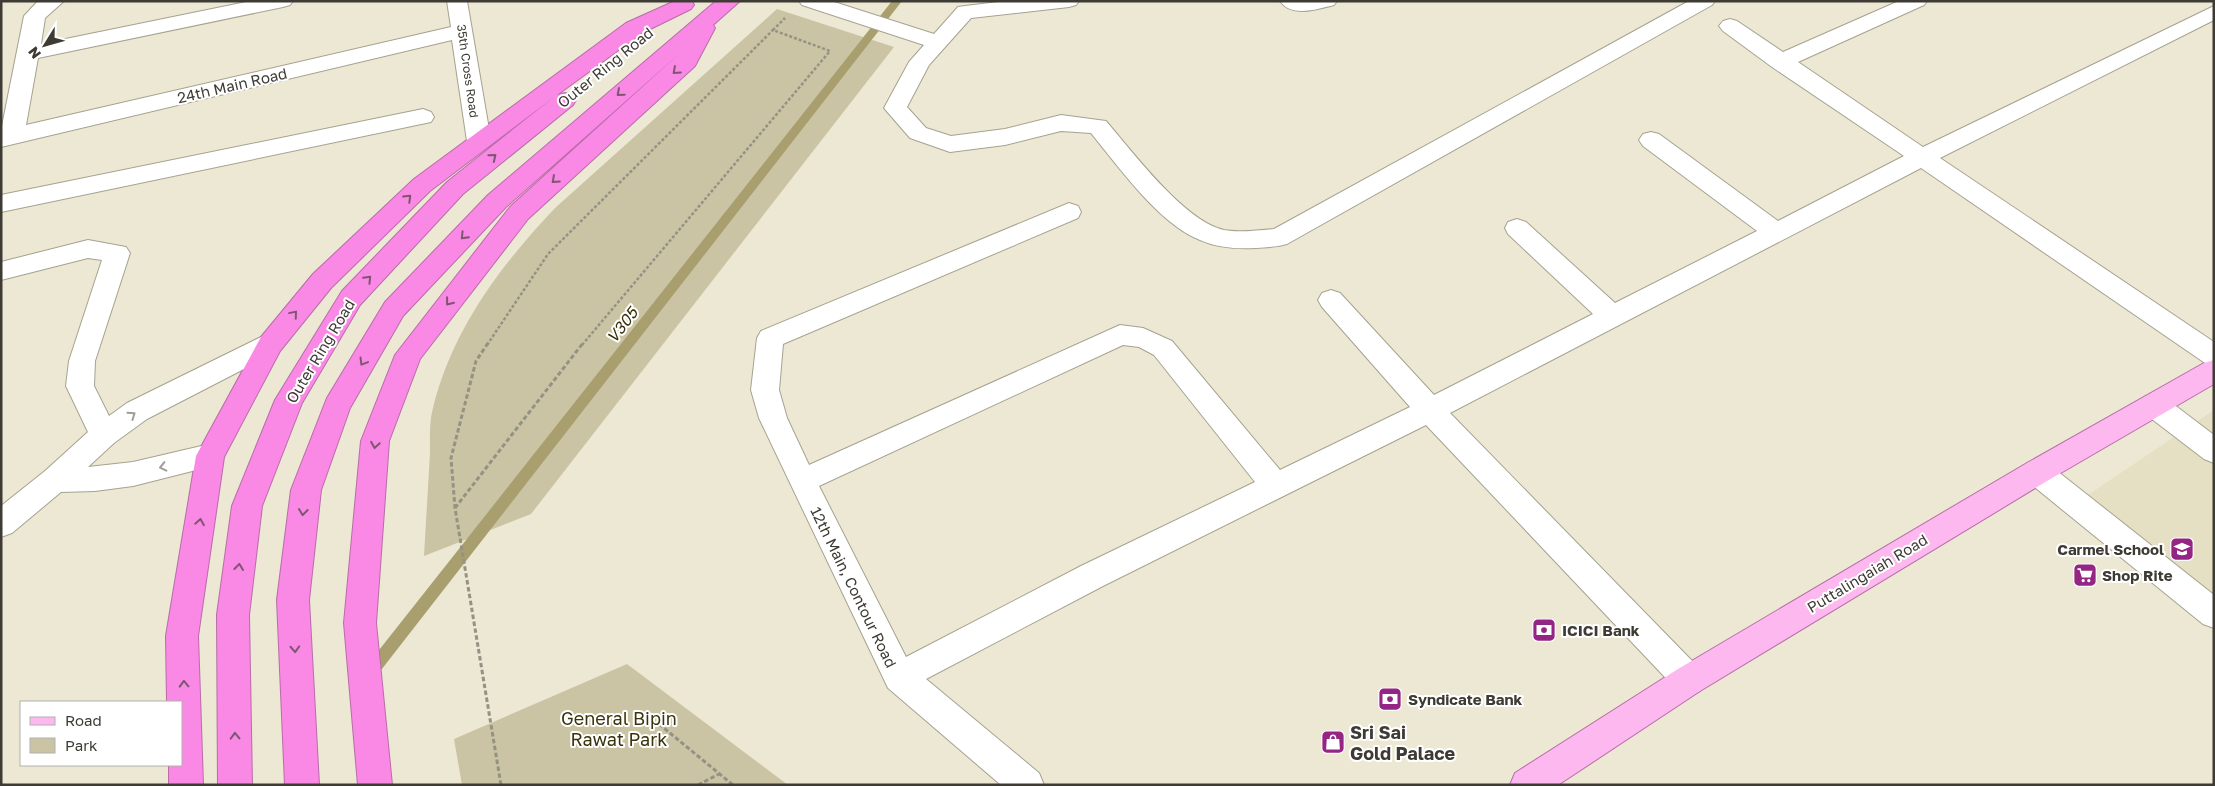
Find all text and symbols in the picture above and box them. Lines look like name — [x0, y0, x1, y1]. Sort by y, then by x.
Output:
north arrow — [20, 20, 70, 70]
street label: 35th Cross Road — [454, 23, 482, 119]
street label: Outer Ring Road — [554, 23, 656, 111]
text: N — [24, 44, 44, 62]
street label: 24th Main Road — [175, 64, 289, 106]
one-way arrow — [673, 66, 682, 75]
one-way arrow — [617, 87, 626, 96]
one-way arrow — [487, 155, 496, 163]
one-way arrow — [552, 174, 561, 183]
one-way arrow — [402, 195, 411, 204]
one-way arrow — [461, 230, 470, 239]
one-way arrow — [362, 276, 371, 285]
street label: Outer Ring Road — [282, 296, 358, 406]
one-way arrow — [446, 296, 455, 306]
water label: V305 — [602, 302, 643, 347]
one-way arrow — [289, 311, 298, 320]
one-way arrow — [359, 357, 369, 366]
one-way arrow — [126, 412, 136, 421]
one-way arrow — [371, 440, 381, 449]
one-way arrow — [158, 461, 167, 472]
street label: 12th Main, Contour Road — [807, 504, 901, 670]
one-way arrow — [298, 508, 309, 516]
one-way arrow — [194, 518, 205, 526]
street label: Puttalingaiah Road — [1804, 530, 1930, 616]
school or university icon: Carmel School — [2169, 536, 2195, 562]
place label: Carmel School — [2057, 540, 2164, 558]
supermarket icon: Shop Rite — [2072, 562, 2098, 588]
one-way arrow — [233, 563, 244, 571]
place label: Shop Rite — [2102, 566, 2173, 584]
bank icon: ICICI Bank — [1531, 617, 1557, 643]
place label: ICICI Bank — [1562, 621, 1640, 639]
one-way arrow — [290, 645, 301, 653]
one-way arrow — [178, 679, 189, 687]
bank icon: Syndicate Bank — [1377, 686, 1403, 712]
place label: Syndicate Bank — [1408, 690, 1523, 708]
legend — [20, 701, 182, 766]
park label: General Bipin Rawat Park — [561, 707, 677, 750]
text: Road — [65, 711, 102, 729]
place label: Sri Sai Gold Palace — [1350, 721, 1456, 764]
shop icon: Sri Sai Gold Palace — [1320, 729, 1346, 755]
one-way arrow — [229, 732, 240, 740]
text: Park — [65, 736, 98, 754]

